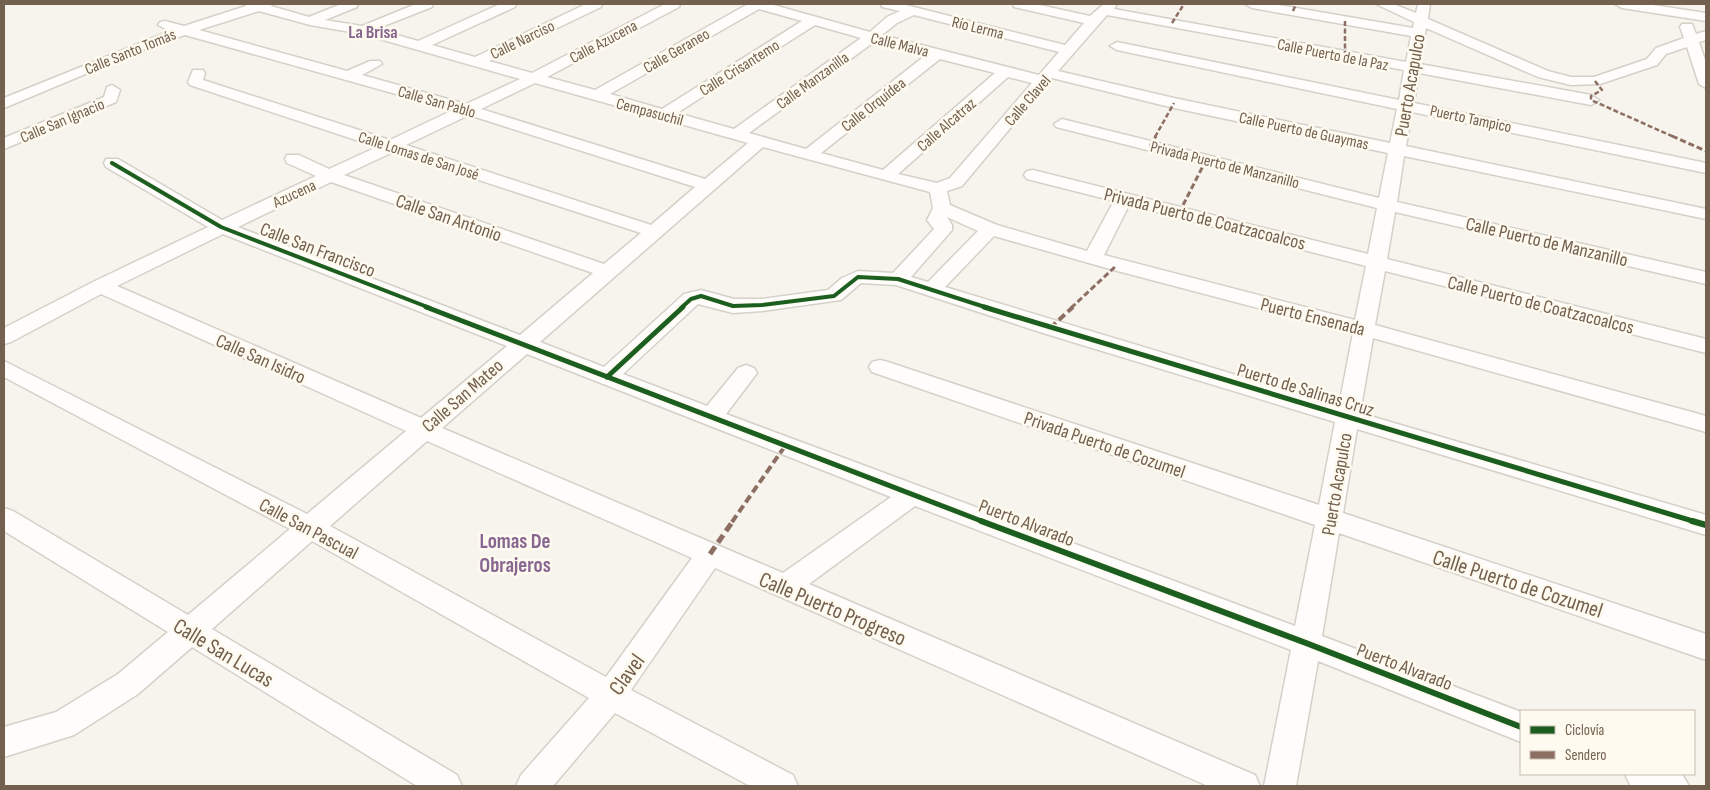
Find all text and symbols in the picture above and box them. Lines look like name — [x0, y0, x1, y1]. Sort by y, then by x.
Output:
street label: Río Lerma — [950, 13, 1006, 44]
street label: Calle Narciso — [487, 17, 558, 64]
street label: Calle Azucena — [567, 17, 641, 68]
district label: La Brisa — [348, 22, 398, 43]
street label: Calle Santo Tomás — [82, 25, 179, 79]
street label: Calle Geraneo — [640, 25, 713, 78]
street label: Calle Malva — [869, 29, 931, 62]
street label: Puerto Acapulco — [1390, 32, 1431, 138]
street label: Calle Puerto de la Paz — [1275, 35, 1390, 76]
street label: Calle Crisantemo — [696, 36, 783, 100]
street label: Calle Manzanilla — [773, 49, 853, 114]
street label: Calle Clavel — [1001, 72, 1055, 130]
street label: Calle Orquídea — [838, 74, 910, 136]
street label: Calle San Pablo — [396, 82, 478, 123]
street label: Cempasuchil — [614, 94, 685, 131]
street label: Calle Alcatraz — [914, 94, 981, 156]
street label: Calle San Ignacio — [18, 95, 108, 148]
street label: Puerto Tampico — [1428, 102, 1513, 137]
street label: Calle Puerto de Guaymas — [1237, 108, 1370, 155]
street label: Calle Lomas de San José — [356, 128, 481, 185]
street label: Privada Puerto de Manzanillo — [1148, 138, 1301, 193]
street label: Azucena — [269, 176, 319, 213]
street label: Privada Puerto de Coatzacoalcos — [1102, 183, 1308, 256]
street label: Calle San Antonio — [393, 190, 504, 247]
street label: Calle Puerto de Manzanillo — [1463, 213, 1630, 272]
street label: Calle San Francisco — [257, 218, 378, 283]
street label: Calle Puerto de Coatzacoalcos — [1445, 271, 1636, 340]
street label: Puerto Ensenada — [1258, 293, 1367, 342]
street label: Calle San Isidro — [212, 329, 309, 389]
street label: Calle San Mateo — [418, 355, 508, 438]
street label: Puerto de Salinas Cruz — [1234, 359, 1377, 422]
street label: Privada Puerto de Cozumel — [1021, 407, 1188, 484]
street label: Puerto Acapulco — [1317, 431, 1358, 537]
street label: Calle San Pascual — [255, 494, 362, 565]
street label: Puerto Alvarado — [975, 495, 1077, 552]
district label: Lomas De Obrajeros — [479, 529, 551, 578]
street label: Calle Puerto de Cozumel — [1429, 544, 1606, 625]
street label: Calle Puerto Progreso — [755, 566, 910, 653]
street label: Calle San Lucas — [168, 613, 278, 694]
street label: Puerto Alvarado — [1353, 639, 1455, 696]
street label: Clavel — [603, 649, 651, 701]
legend — [1520, 710, 1695, 775]
text: Ciclovía — [1565, 721, 1605, 740]
text: Sendero — [1565, 746, 1606, 765]

